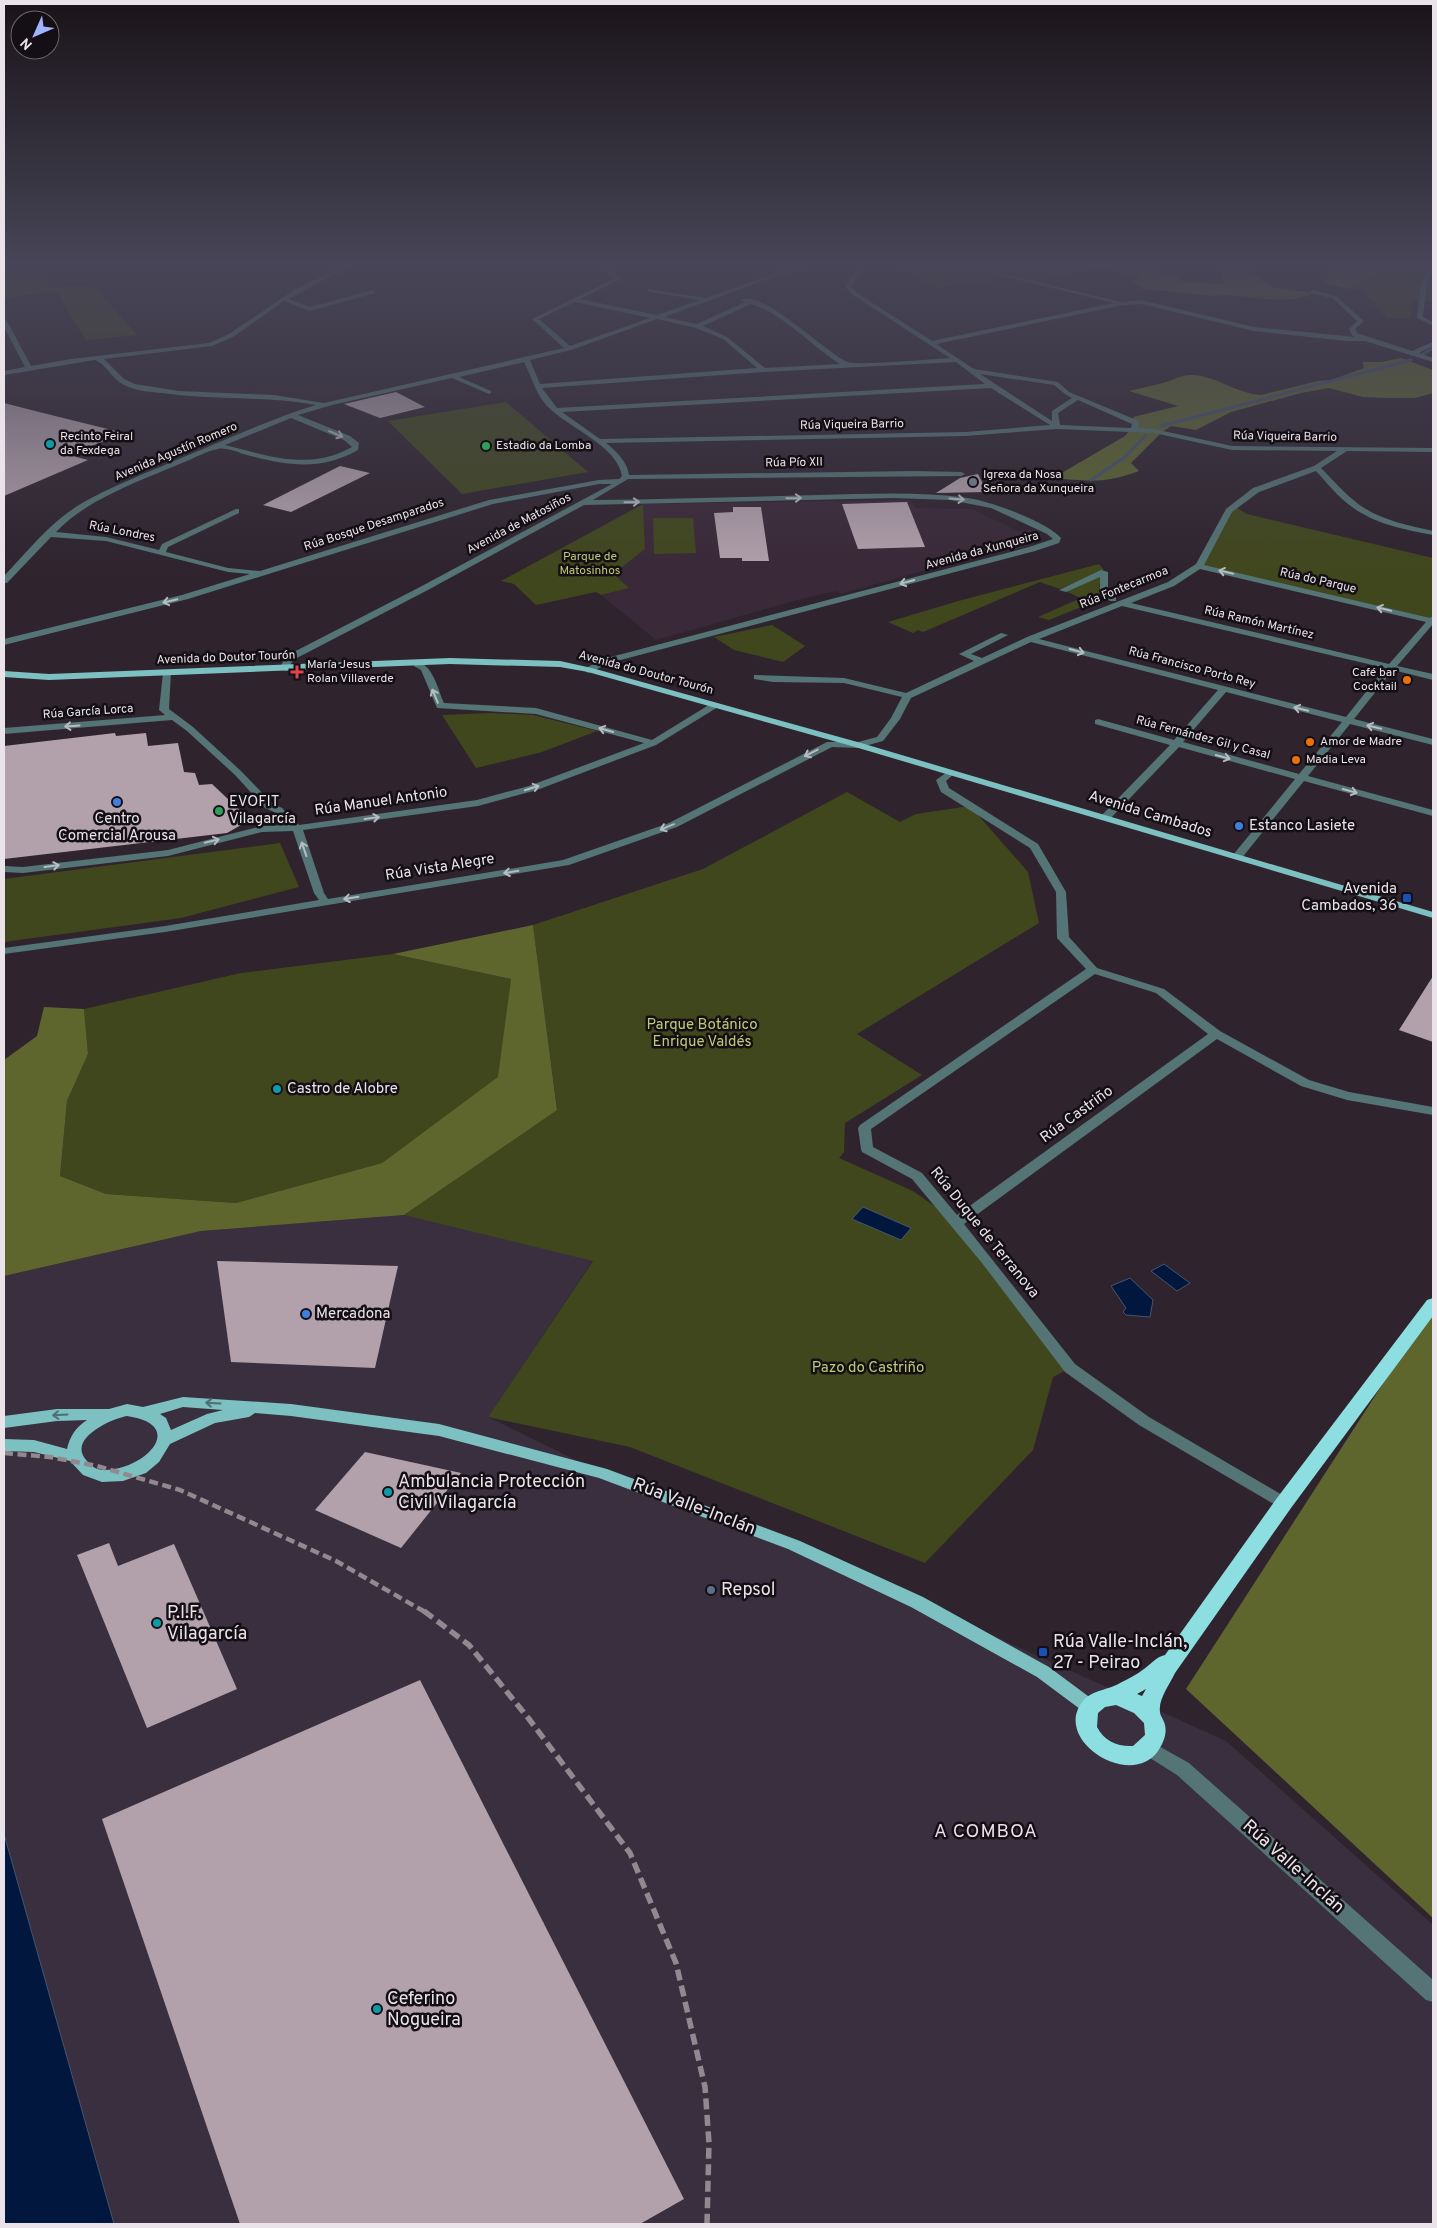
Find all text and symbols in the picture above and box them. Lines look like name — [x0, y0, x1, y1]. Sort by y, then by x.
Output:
north arrow — [10, 10, 60, 60]
text: N — [17, 34, 36, 53]
street label: Rúa Viqueira Barrio — [800, 416, 904, 434]
street label: Avenida Agustín Romero — [112, 419, 240, 485]
street label: Rúa Viqueira Barrio — [1233, 428, 1337, 446]
place label: Recinto Feiral da Fexdega — [60, 429, 133, 459]
one-way arrow — [328, 429, 343, 439]
marker: Recinto Feiral da Fexdega — [44, 438, 56, 450]
place label: Estadio da Lomba — [496, 438, 591, 454]
marker: Estadio da Lomba — [480, 440, 492, 452]
street label: Rúa Pío XII — [765, 454, 823, 472]
place label: Igrexa da Nosa Señora da Xunqueira — [983, 467, 1094, 497]
marker: Igrexa da Nosa Señora da Xunqueira — [967, 476, 979, 488]
street label: Avenida de Matosiños — [464, 490, 574, 558]
one-way arrow — [786, 493, 802, 503]
one-way arrow — [948, 494, 964, 503]
street label: Rúa Bosque Desamparados — [302, 495, 446, 555]
one-way arrow — [623, 497, 639, 506]
street label: Rúa Londres — [88, 518, 156, 546]
street label: Avenida da Xunqueira — [924, 528, 1040, 574]
park label: Parque de Matosinhos — [560, 549, 621, 579]
street label: Rúa Fontecarmoa — [1077, 563, 1171, 613]
street label: Rúa do Parque — [1278, 564, 1358, 598]
one-way arrow — [1218, 567, 1234, 576]
one-way arrow — [900, 578, 916, 588]
one-way arrow — [163, 597, 179, 606]
street label: Rúa Ramón Martínez — [1203, 603, 1315, 643]
one-way arrow — [1376, 604, 1392, 613]
street label: Rúa Francisco Porto Rey — [1127, 643, 1257, 693]
street label: Avenida do Doutor Tourón — [577, 647, 715, 699]
one-way arrow — [1068, 647, 1084, 656]
street label: Avenida do Doutor Tourón — [156, 648, 296, 668]
place label: María Jesus Rolan Villaverde — [307, 657, 394, 687]
place label: Café bar Cocktail — [1352, 665, 1397, 695]
marker: María Jesus Rolan Villaverde — [291, 666, 303, 678]
marker: Café bar Cocktail — [1401, 674, 1413, 686]
one-way arrow — [430, 689, 440, 704]
street label: Rúa García Lorca — [42, 701, 134, 723]
one-way arrow — [1293, 704, 1309, 713]
street label: Rúa Fernández Gil y Casal — [1134, 712, 1272, 764]
one-way arrow — [64, 721, 80, 730]
one-way arrow — [1366, 722, 1382, 731]
one-way arrow — [598, 725, 614, 735]
place label: Amor de Madre — [1320, 734, 1402, 750]
marker: Amor de Madre — [1304, 736, 1316, 748]
one-way arrow — [804, 748, 819, 758]
one-way arrow — [1215, 752, 1231, 762]
place label: Madia Leva — [1306, 752, 1366, 768]
marker: Madia Leva — [1290, 754, 1302, 766]
street label: Rúa Manuel Antonio — [313, 783, 449, 821]
one-way arrow — [523, 783, 539, 793]
street label: Avenida Cambados — [1086, 787, 1214, 843]
one-way arrow — [1341, 787, 1357, 796]
place label: EVOFIT Vilagarcía — [229, 793, 296, 829]
marker: Centro Comercial Arousa — [111, 796, 123, 808]
marker: EVOFIT Vilagarcía — [213, 805, 225, 817]
place label: Centro Comercial Arousa — [58, 810, 176, 846]
one-way arrow — [364, 813, 380, 823]
place label: Estanco Lasiete — [1249, 817, 1355, 836]
marker: Estanco Lasiete — [1233, 820, 1245, 832]
one-way arrow — [660, 823, 675, 833]
one-way arrow — [204, 836, 220, 846]
one-way arrow — [299, 842, 308, 858]
street label: Rúa Vista Alegre — [384, 850, 496, 886]
one-way arrow — [44, 861, 60, 871]
one-way arrow — [503, 867, 519, 877]
place label: Avenida Cambados, 36 — [1301, 880, 1397, 916]
marker: Avenida Cambados, 36 — [1401, 892, 1413, 904]
one-way arrow — [343, 893, 359, 903]
park label: Parque Botánico Enrique Valdés — [646, 1016, 758, 1052]
place label: Castro de Alobre — [287, 1080, 398, 1099]
street label: Rúa Castriño — [1037, 1082, 1117, 1148]
marker: Castro de Alobre — [271, 1083, 283, 1095]
street label: Rúa Duque de Terranova — [925, 1164, 1043, 1302]
place label: Mercadona — [316, 1305, 390, 1324]
marker: Mercadona — [300, 1308, 312, 1320]
park label: Pazo do Castriño — [812, 1359, 924, 1378]
one-way arrow — [205, 1399, 221, 1408]
one-way arrow — [52, 1410, 68, 1420]
place label: Ambulancia Protección Civil Vilagarcía — [398, 1471, 585, 1515]
street label: Rúa Valle-Inclán — [629, 1473, 759, 1541]
marker: Ambulancia Protección Civil Vilagarcía — [382, 1486, 394, 1498]
place label: Repsol — [721, 1579, 775, 1602]
marker: Repsol — [705, 1584, 717, 1596]
place label: P.I.F. Vilagarcía — [167, 1602, 247, 1646]
marker: P.I.F. Vilagarcía — [151, 1617, 163, 1629]
place label: Rúa Valle-Inclán, 27 - Peirao — [1053, 1631, 1187, 1675]
marker: Rúa Valle-Inclán, 27 - Peirao — [1037, 1646, 1049, 1658]
street label: Rúa Valle-Inclán — [1237, 1815, 1349, 1919]
district label: A COMBOA — [934, 1820, 1038, 1844]
place label: Ceferino Nogueira — [387, 1988, 461, 2032]
marker: Ceferino Nogueira — [371, 2003, 383, 2015]

